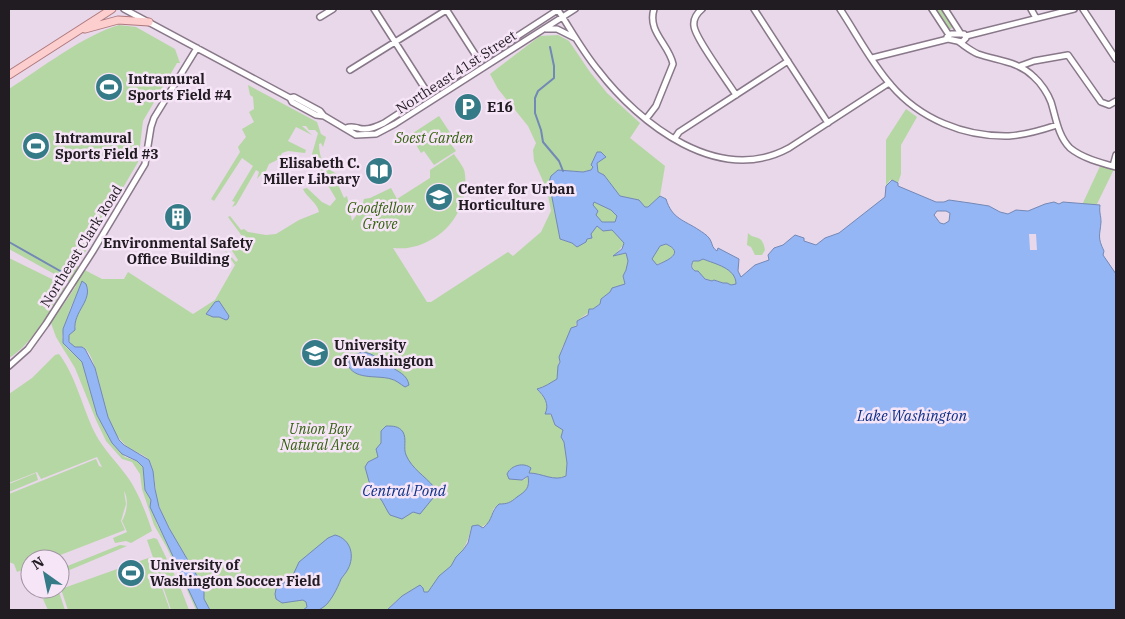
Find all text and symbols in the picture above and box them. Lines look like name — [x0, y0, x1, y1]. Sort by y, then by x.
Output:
street label: Northeast 41st Street — [392, 26, 520, 118]
place label: Intramural Sports Field #4 — [128, 70, 232, 104]
sports icon: Intramural Sports Field #4 — [94, 72, 124, 102]
parking icon: E16 — [453, 92, 483, 122]
place label: E16 — [487, 98, 513, 116]
place label: Intramural Sports Field #3 — [55, 129, 159, 163]
park label: Soest Garden — [394, 129, 473, 147]
sports icon: Intramural Sports Field #3 — [21, 131, 51, 161]
place label: Elisabeth C. Miller Library — [263, 154, 360, 188]
library icon: Elisabeth C. Miller Library — [364, 156, 394, 186]
place label: Center for Urban Horticulture — [458, 180, 575, 214]
street label: Northeast Clark Road — [36, 181, 126, 311]
school or university icon: Center for Urban Horticulture — [424, 182, 454, 212]
park label: Goodfellow Grove — [347, 199, 414, 233]
building icon: Environmental Safety Office Building — [163, 202, 193, 232]
place label: Environmental Safety Office Building — [103, 234, 253, 268]
place label: University of Washington — [334, 336, 433, 370]
school or university icon: University of Washington — [300, 338, 330, 368]
water label: Lake Washington — [856, 406, 968, 425]
park label: Union Bay Natural Area — [279, 420, 360, 454]
water label: Central Pond — [362, 481, 447, 500]
north arrow — [20, 549, 70, 599]
text: N — [28, 553, 47, 574]
place label: University of Washington Soccer Field — [150, 556, 321, 590]
sports icon: University of Washington Soccer Field — [116, 558, 146, 588]

